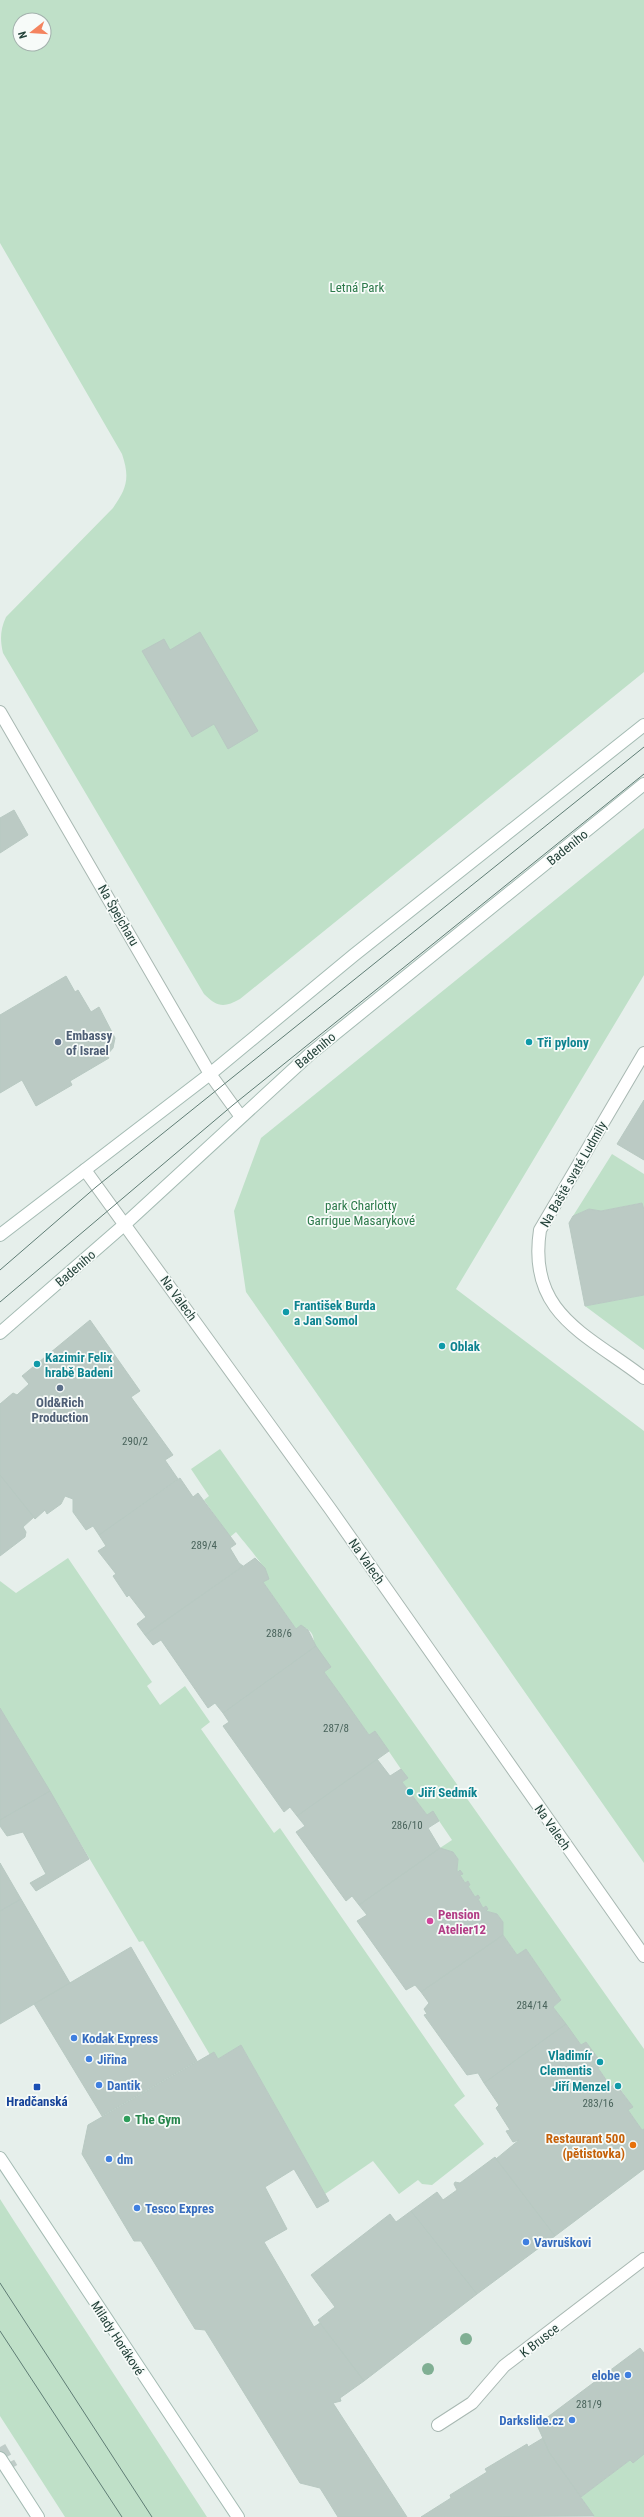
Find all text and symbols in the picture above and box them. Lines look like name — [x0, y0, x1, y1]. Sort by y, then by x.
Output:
north arrow — [12, 12, 52, 52]
text: N — [16, 29, 30, 40]
park label: Letná Park — [330, 280, 385, 295]
street label: Badeniho — [544, 826, 591, 868]
street label: Na Špejcharu — [95, 882, 142, 949]
place label: Embassy of Israel — [66, 1028, 112, 1058]
street label: Badeniho — [292, 1029, 339, 1072]
place label: Tři pylony — [537, 1035, 589, 1050]
marker: Embassy of Israel — [53, 1037, 63, 1047]
marker: Tři pylony — [524, 1037, 534, 1047]
street label: Na Baště svaté Ludmily — [537, 1118, 610, 1230]
park label: park Charlotty Garrigue Masarykové — [307, 1198, 415, 1228]
street label: Badeniho — [52, 1247, 98, 1290]
street label: Na Valech — [157, 1273, 200, 1324]
place label: František Burda a Jan Somol — [294, 1298, 376, 1328]
marker: František Burda a Jan Somol — [281, 1307, 291, 1317]
place label: Oblak — [450, 1339, 481, 1354]
marker: Oblak — [437, 1341, 447, 1351]
place label: Kazimir Felix hrabě Badeni — [45, 1350, 113, 1380]
marker: Kazimir Felix hrabě Badeni — [32, 1359, 42, 1369]
marker: Old&Rich Production — [55, 1383, 65, 1393]
place label: Old&Rich Production — [32, 1395, 88, 1425]
house number: 290/2 — [122, 1435, 148, 1448]
street label: Na Valech — [346, 1536, 388, 1587]
house number: 289/4 — [191, 1539, 217, 1552]
house number: 288/6 — [266, 1627, 292, 1640]
house number: 287/8 — [323, 1722, 349, 1735]
place label: Jiří Sedmík — [418, 1785, 478, 1800]
marker: Jiří Sedmík — [405, 1787, 415, 1797]
street label: Na Valech — [532, 1802, 574, 1853]
house number: 286/10 — [391, 1819, 423, 1832]
place label: Pension Atelier12 — [438, 1907, 487, 1937]
marker: Pension Atelier12 — [425, 1916, 435, 1926]
house number: 284/14 — [516, 1999, 548, 2012]
place label: Kodak Express — [82, 2031, 158, 2046]
marker: Kodak Express — [69, 2033, 79, 2043]
place label: Vladimír Clementis — [540, 2048, 593, 2078]
place label: Jiřina — [97, 2052, 127, 2067]
marker: Jiřina — [84, 2054, 94, 2064]
marker: Vladimír Clementis — [595, 2057, 605, 2067]
place label: Dantik — [107, 2078, 141, 2093]
place label: Jiří Menzel — [552, 2079, 610, 2094]
marker: Dantik — [94, 2080, 104, 2090]
marker: Jiří Menzel — [613, 2081, 623, 2091]
marker: Hradčanská — [32, 2082, 42, 2092]
place label: Hradčanská — [6, 2094, 68, 2109]
house number: 283/16 — [582, 2097, 614, 2110]
place label: The Gym — [135, 2112, 181, 2127]
marker: The Gym — [122, 2114, 132, 2124]
place label: Restaurant 500 (pětistovka) — [546, 2131, 625, 2161]
marker: Restaurant 500 (pětistovka) — [628, 2140, 638, 2150]
place label: dm — [117, 2152, 133, 2167]
marker: dm — [104, 2154, 114, 2164]
place label: Tesco Expres — [145, 2201, 214, 2216]
marker: Tesco Expres — [132, 2203, 142, 2213]
place label: Vavruškovi — [534, 2235, 591, 2250]
marker: Vavruškovi — [521, 2237, 531, 2247]
street label: Milady Horákové — [88, 2298, 147, 2378]
street label: K Brusce — [517, 2320, 562, 2360]
place label: elobe — [591, 2368, 620, 2383]
marker: elobe — [623, 2370, 633, 2380]
house number: 281/9 — [576, 2398, 602, 2411]
place label: Darkslide.cz — [499, 2413, 564, 2428]
marker: Darkslide.cz — [567, 2415, 577, 2425]

